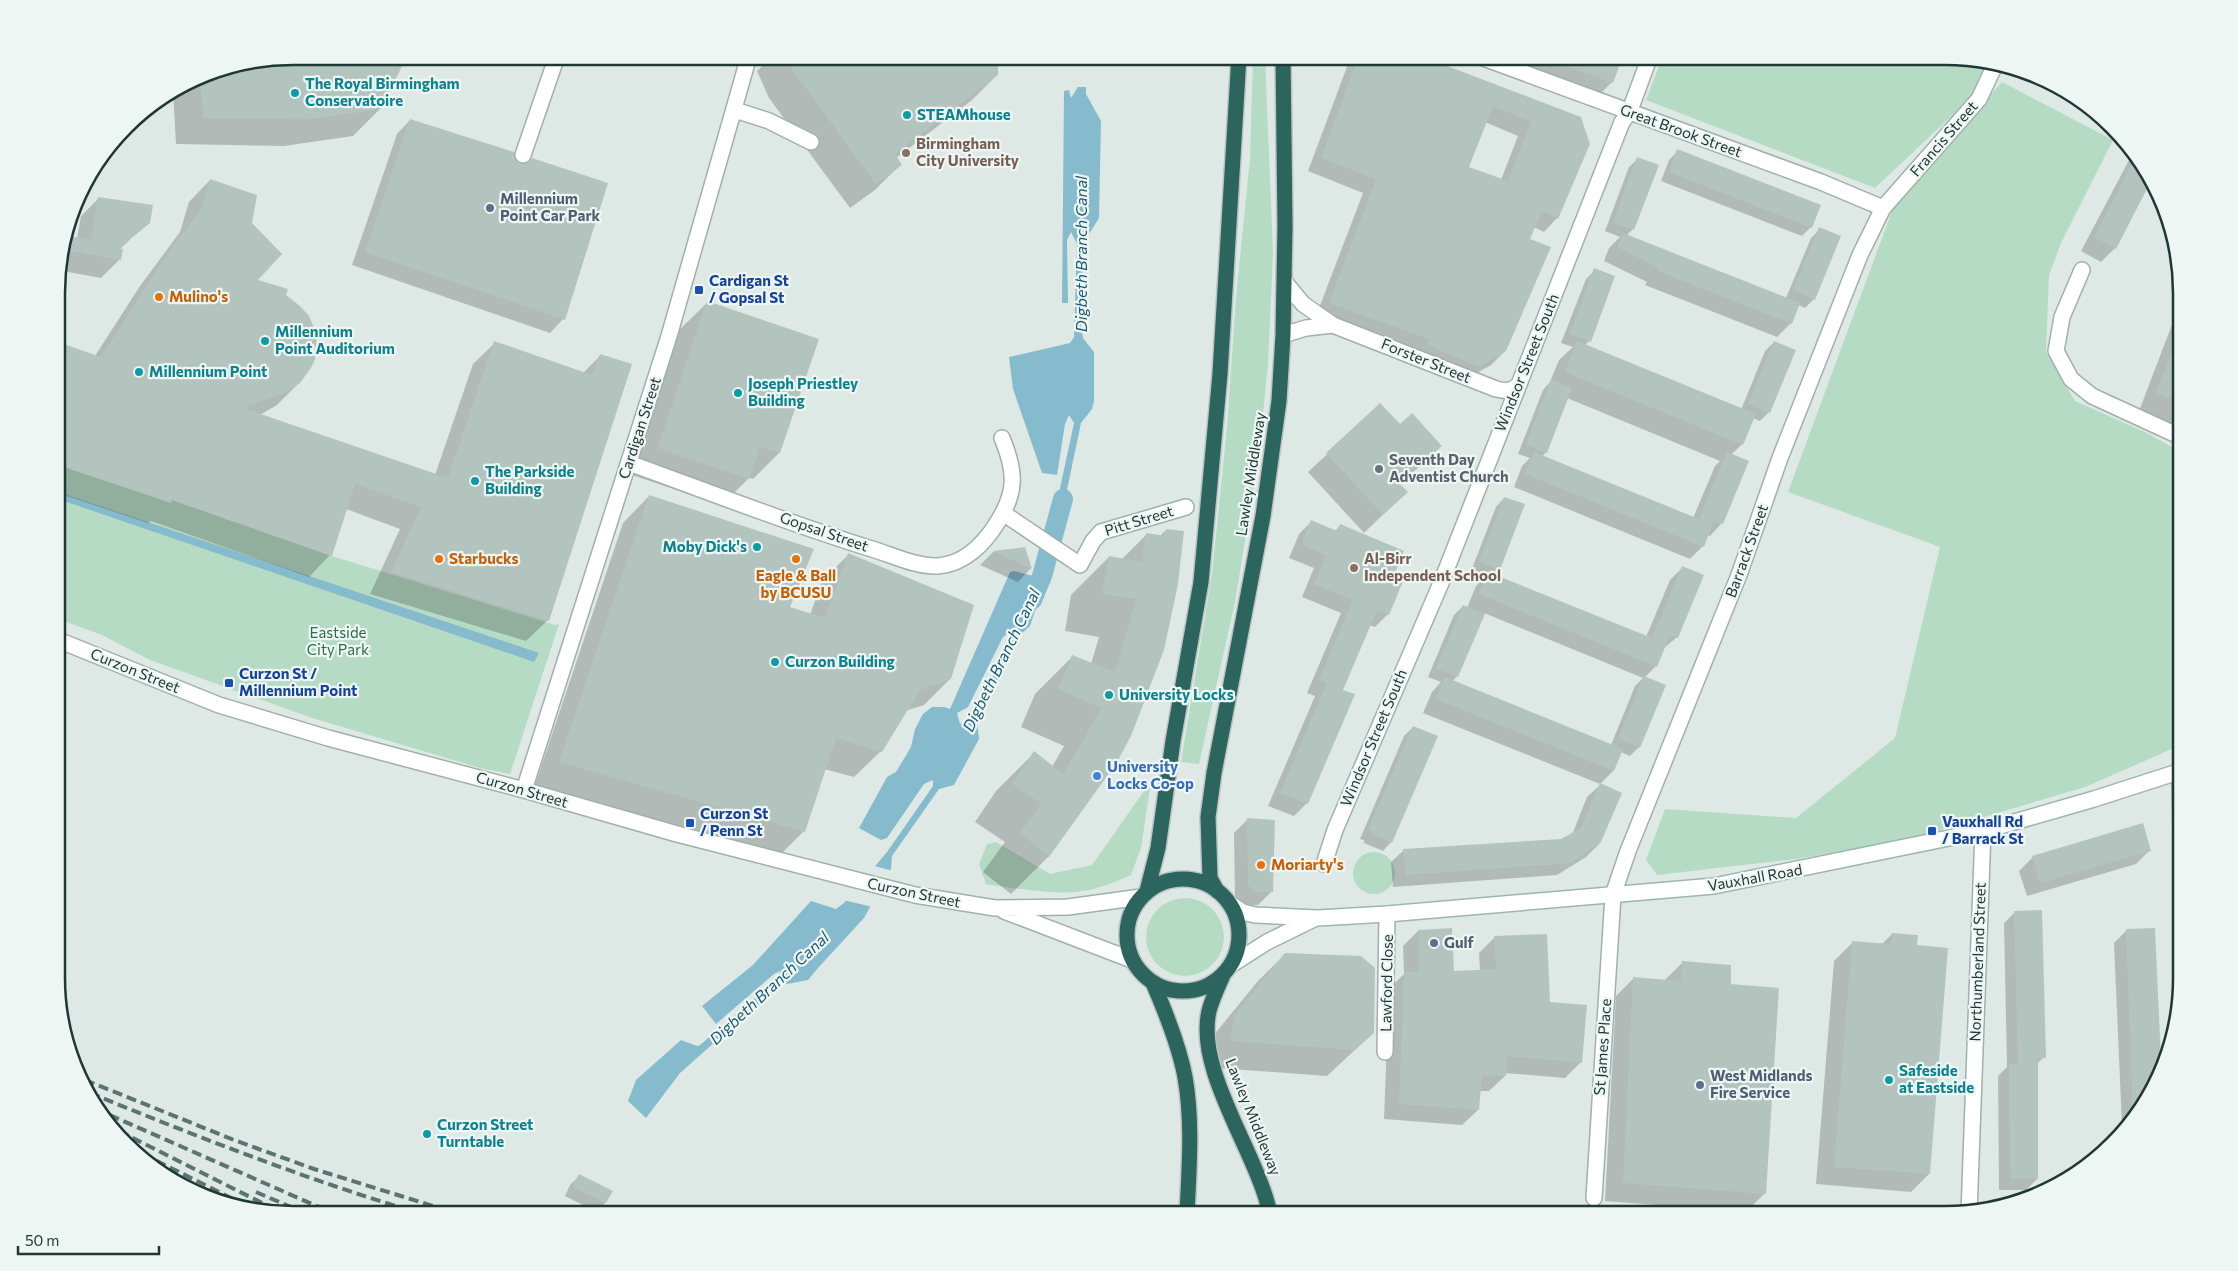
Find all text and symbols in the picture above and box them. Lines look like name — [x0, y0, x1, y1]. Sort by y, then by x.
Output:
place label: The Royal Birmingham Conservatoire — [305, 74, 460, 109]
marker: The Royal Birmingham Conservatoire — [289, 87, 301, 99]
street label: Francis Street — [1906, 97, 1981, 180]
street label: Great Brook Street — [1618, 100, 1745, 160]
place label: STEAMhouse — [917, 105, 1011, 123]
marker: STEAMhouse — [901, 109, 913, 121]
place label: Birmingham City University — [916, 134, 1020, 169]
marker: Birmingham City University — [900, 147, 912, 159]
water label: Digbeth Branch Canal — [1071, 175, 1090, 332]
place label: Millennium Point Car Park — [500, 189, 601, 224]
marker: Millennium Point Car Park — [484, 202, 496, 214]
place label: Cardigan St / Gopsal St — [709, 271, 789, 306]
marker: Cardigan St / Gopsal St — [693, 284, 705, 296]
place label: Mulino's — [169, 287, 228, 305]
marker: Mulino's — [153, 291, 165, 303]
street label: Windsor Street South — [1490, 291, 1562, 434]
place label: Millennium Point Auditorium — [275, 322, 395, 357]
street label: Forster Street — [1379, 334, 1474, 386]
marker: Millennium Point Auditorium — [259, 335, 271, 347]
place label: Millennium Point — [149, 362, 267, 380]
marker: Millennium Point — [133, 366, 145, 378]
street label: Cardigan Street — [614, 374, 664, 481]
place label: Joseph Priestley Building — [748, 374, 859, 409]
marker: Joseph Priestley Building — [732, 387, 744, 399]
street label: Lawley Middleway — [1231, 411, 1269, 537]
place label: Seventh Day Adventist Church — [1389, 450, 1509, 485]
place label: The Parkside Building — [485, 462, 575, 497]
marker: Seventh Day Adventist Church — [1373, 463, 1385, 475]
marker: The Parkside Building — [469, 475, 481, 487]
street label: Pitt Street — [1102, 501, 1175, 539]
street label: Barrack Street — [1721, 502, 1771, 600]
street label: Gopsal Street — [778, 507, 871, 555]
place label: Moby Dick's — [663, 537, 747, 555]
marker: Moby Dick's — [751, 541, 763, 553]
place label: Starbucks — [449, 549, 519, 567]
place label: Al-Birr Independent School — [1364, 549, 1501, 584]
marker: Starbucks — [433, 553, 445, 565]
marker: Eagle & Ball by BCUSU — [790, 553, 802, 565]
marker: Al-Birr Independent School — [1348, 562, 1360, 574]
place label: Eagle & Ball by BCUSU — [756, 566, 836, 601]
water label: Digbeth Branch Canal — [958, 585, 1044, 734]
park label: Eastside City Park — [307, 623, 369, 658]
street label: Curzon Street — [88, 644, 183, 696]
place label: Curzon Building — [785, 652, 895, 670]
marker: Curzon Building — [769, 656, 781, 668]
place label: Curzon St / Millennium Point — [239, 664, 357, 699]
street label: Windsor Street South — [1336, 666, 1410, 809]
marker: Curzon St / Millennium Point — [223, 677, 235, 689]
place label: University Locks — [1119, 685, 1234, 703]
marker: University Locks — [1103, 689, 1115, 701]
place label: University Locks Co-op — [1107, 757, 1194, 792]
street label: Curzon Street — [474, 767, 570, 811]
marker: University Locks Co-op — [1091, 770, 1103, 782]
place label: Curzon St / Penn St — [700, 804, 768, 839]
place label: Vauxhall Rd / Barrack St — [1942, 812, 2024, 847]
marker: Curzon St / Penn St — [684, 817, 696, 829]
marker: Vauxhall Rd / Barrack St — [1926, 825, 1938, 837]
place label: Moriarty's — [1271, 855, 1344, 873]
marker: Moriarty's — [1255, 859, 1267, 871]
street label: Vauxhall Road — [1706, 860, 1803, 894]
street label: Curzon Street — [866, 873, 962, 911]
street label: Northumberland Street — [1965, 882, 1989, 1042]
water label: Digbeth Branch Canal — [705, 927, 833, 1048]
place label: Gulf — [1444, 933, 1475, 951]
street label: Lawford Close — [1376, 934, 1396, 1032]
marker: Gulf — [1428, 937, 1440, 949]
street label: St James Place — [1590, 998, 1614, 1096]
street label: Lawley Middleway — [1222, 1055, 1286, 1178]
place label: Safeside at Eastside — [1899, 1061, 1974, 1096]
place label: West Midlands Fire Service — [1710, 1066, 1813, 1101]
marker: Safeside at Eastside — [1883, 1074, 1895, 1086]
marker: West Midlands Fire Service — [1694, 1079, 1706, 1091]
place label: Curzon Street Turntable — [437, 1115, 533, 1150]
marker: Curzon Street Turntable — [421, 1128, 433, 1140]
scale bar — [18, 1224, 159, 1256]
text: 50 m — [25, 1231, 59, 1249]

